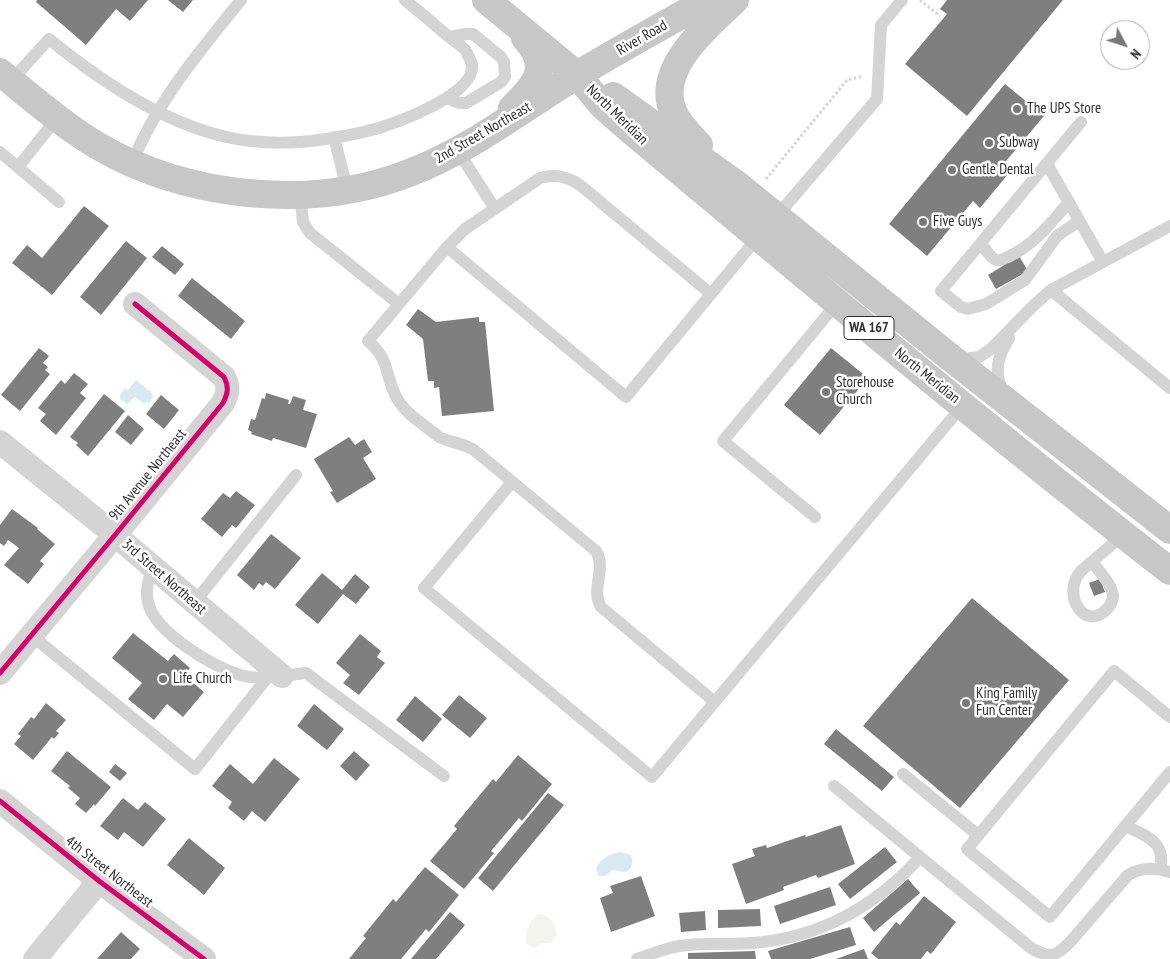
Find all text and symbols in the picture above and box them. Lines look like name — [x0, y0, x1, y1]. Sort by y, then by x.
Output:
street label: River Road — [614, 16, 670, 60]
north arrow — [1100, 20, 1150, 70]
text: N — [1126, 45, 1145, 63]
street label: North Meridian — [583, 81, 651, 149]
street label: 2nd Street Northeast — [432, 98, 534, 168]
place label: The UPS Store — [1027, 100, 1101, 118]
marker: The UPS Store — [1011, 103, 1023, 115]
place label: Subway — [999, 134, 1039, 152]
marker: Subway — [983, 137, 995, 149]
place label: Gentle Dental — [962, 161, 1033, 179]
marker: Gentle Dental — [946, 164, 958, 176]
place label: Five Guys — [933, 213, 982, 231]
marker: Five Guys — [917, 216, 929, 228]
road number: WA 167 — [844, 316, 894, 339]
street label: North Meridian — [891, 344, 963, 408]
place label: Storehouse Church — [836, 374, 894, 409]
marker: Storehouse Church — [820, 386, 832, 398]
street label: 9th Avenue Northeast — [105, 425, 191, 525]
street label: 3rd Street Northeast — [118, 535, 210, 619]
place label: Life Church — [173, 670, 232, 688]
marker: Life Church — [157, 673, 169, 685]
place label: King Family Fun Center — [976, 685, 1037, 720]
marker: King Family Fun Center — [960, 697, 972, 709]
street label: 4th Street Northeast — [62, 832, 156, 912]

